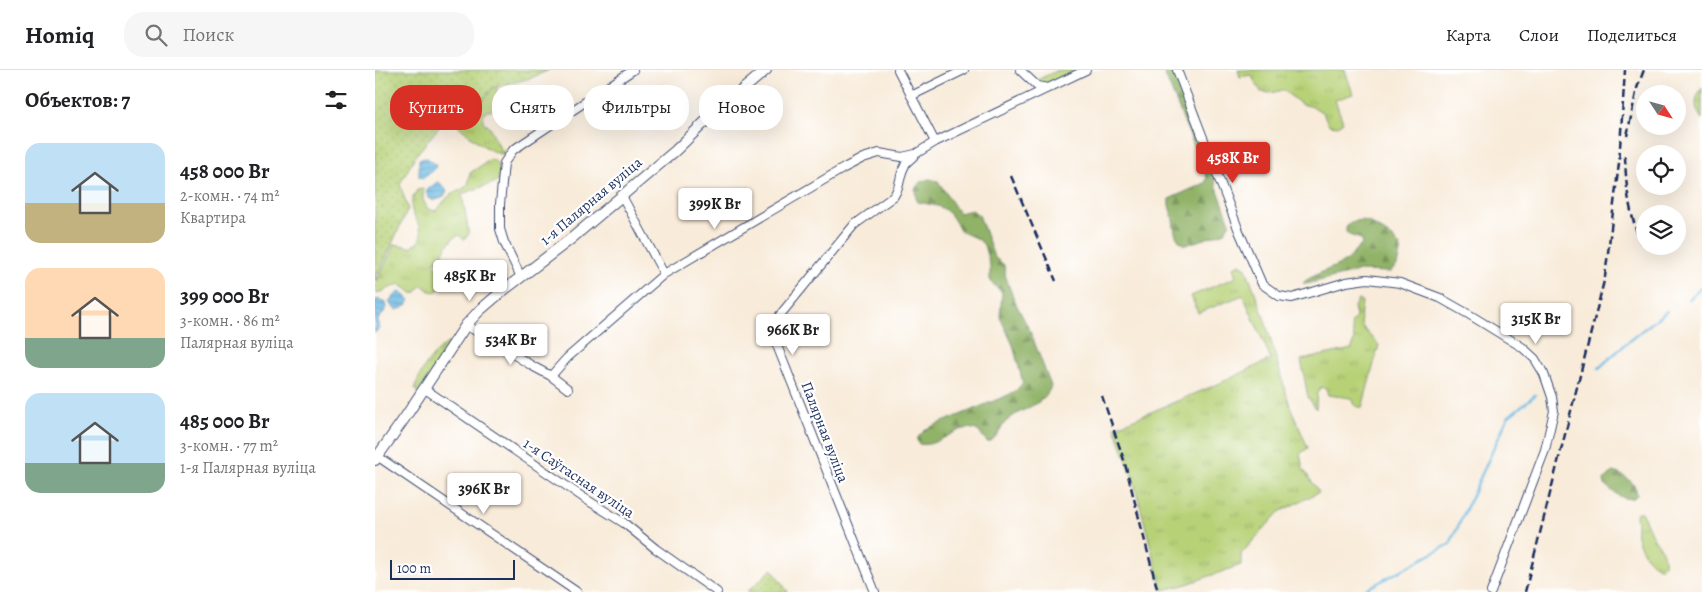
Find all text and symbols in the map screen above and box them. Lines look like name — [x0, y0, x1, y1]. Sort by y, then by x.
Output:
search box — [124, 12, 474, 57]
text: Homiq — [25, 19, 94, 51]
icon: search — [142, 21, 170, 49]
text: Поиск — [182, 22, 234, 48]
text: Карта — [1446, 23, 1491, 47]
text: Слои — [1519, 23, 1559, 47]
text: Поделиться — [1587, 23, 1677, 47]
chip: Купить — [390, 85, 482, 130]
chip: Снять — [492, 85, 574, 130]
chip: Фильтры — [584, 85, 689, 130]
chip: Новое — [699, 85, 783, 130]
north arrow — [1636, 85, 1686, 135]
map controls — [1636, 85, 1686, 255]
text: Объектов: 7 — [25, 86, 130, 114]
icon: filters — [322, 86, 350, 114]
pin: 458K Br — [1187, 142, 1279, 184]
button: locate — [1636, 145, 1686, 195]
text: 458K Br — [1207, 147, 1259, 169]
street label: 1-я Палярная вуліца — [536, 152, 646, 250]
text: 458 000 Br — [180, 157, 270, 185]
icon: home — [65, 163, 125, 223]
text: 2-комн. · 74 m² — [180, 185, 280, 207]
pin: 399K Br — [669, 188, 761, 230]
text: 399K Br — [689, 193, 741, 215]
button: layers — [1636, 205, 1686, 255]
text: Квартира — [180, 207, 246, 229]
pin: 485K Br — [424, 260, 516, 302]
text: 485K Br — [444, 265, 496, 287]
text: 399 000 Br — [180, 282, 269, 310]
icon: home — [65, 288, 125, 348]
pin: 315K Br — [1490, 302, 1582, 345]
text: 315K Br — [1511, 308, 1561, 330]
text: 3-комн. · 86 m² — [180, 310, 280, 332]
pin: 966K Br — [747, 314, 839, 356]
text: 966K Br — [767, 319, 819, 341]
pin: 534K Br — [465, 324, 557, 366]
text: 534K Br — [485, 329, 537, 351]
text: Палярная вуліца — [180, 332, 294, 354]
street label: Палярная вуліца — [797, 379, 853, 485]
text: 485 000 Br — [180, 407, 270, 435]
icon: home — [65, 413, 125, 473]
street label: 1-я Саўгасная вуліца — [520, 433, 639, 523]
text: 3-комн. · 77 m² — [180, 435, 278, 457]
text: 1-я Палярная вуліца — [180, 457, 316, 479]
pin: 396K Br — [438, 472, 530, 515]
text: 396K Br — [458, 478, 510, 500]
scale bar — [390, 557, 515, 580]
text: 100 m — [397, 559, 431, 578]

